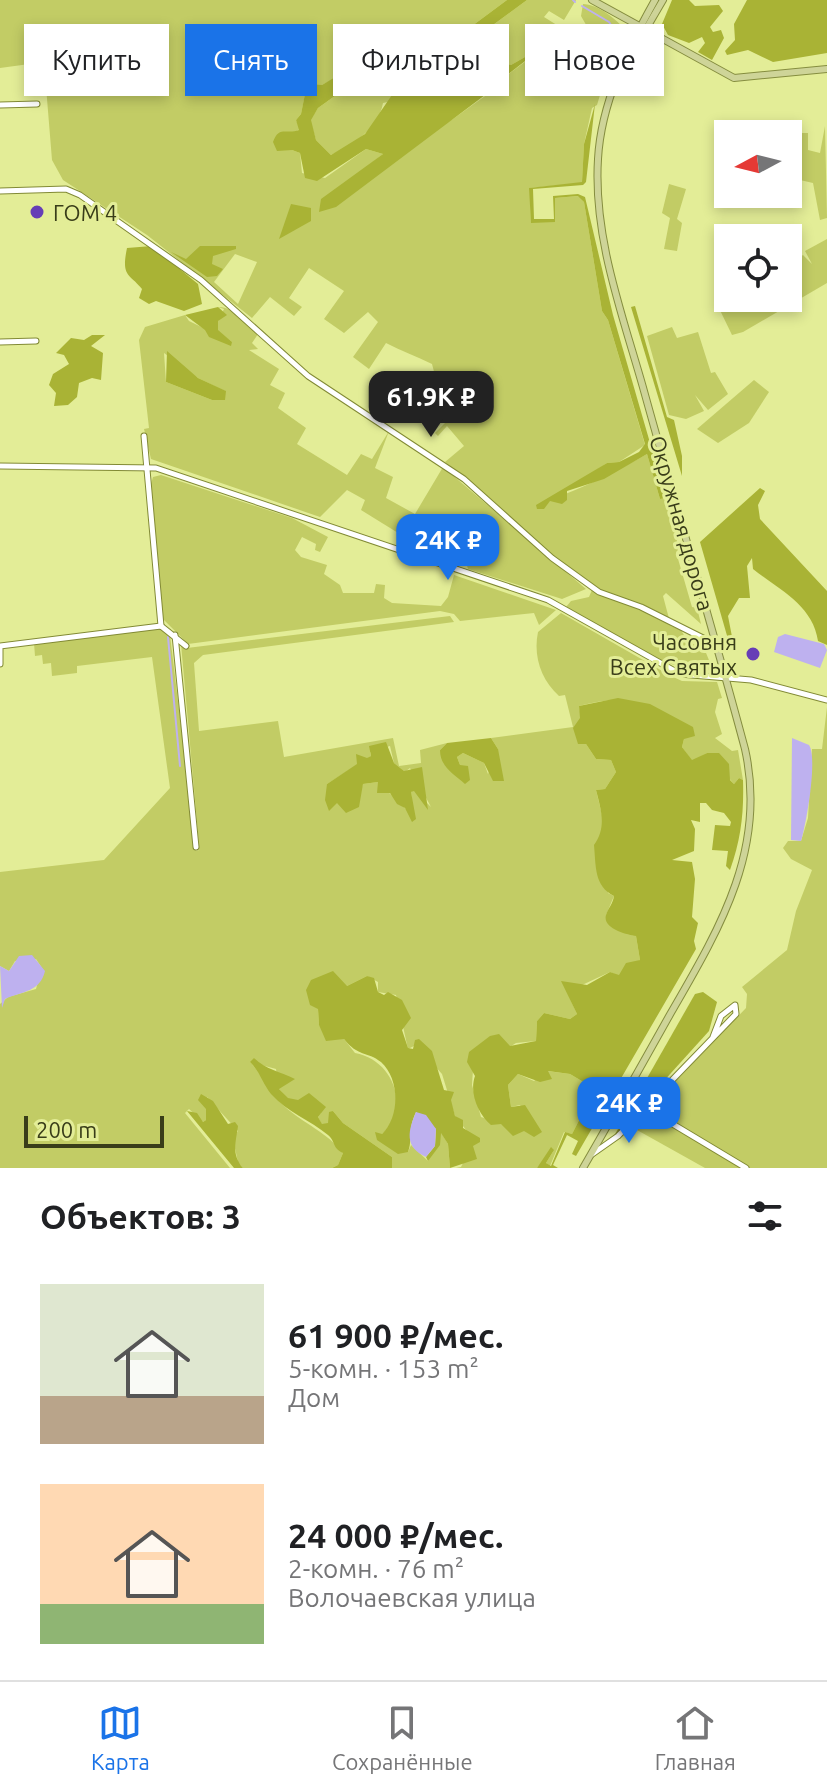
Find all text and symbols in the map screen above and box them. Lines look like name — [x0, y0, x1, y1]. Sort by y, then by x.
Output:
chip: Купить — [24, 24, 169, 96]
chip: Снять — [185, 24, 317, 96]
chip: Фильтры — [333, 24, 509, 96]
chip: Новое — [525, 24, 664, 96]
north arrow — [714, 120, 802, 208]
map controls — [714, 120, 802, 312]
place label: ГОМ 4 — [53, 200, 117, 225]
marker: ГОМ 4 — [28, 203, 46, 221]
button: locate — [714, 224, 802, 312]
pin: 61.9K ₽ — [357, 371, 505, 439]
text: 61.9K ₽ — [387, 382, 475, 411]
street label: Окружная дорога — [645, 433, 719, 613]
pin: 24K ₽ — [392, 514, 504, 582]
text: 24K ₽ — [414, 525, 482, 554]
place label: Часовня Всех Святых — [610, 629, 737, 679]
marker: Часовня Всех Святых — [744, 645, 762, 663]
pin: 24K ₽ — [573, 1077, 685, 1145]
text: 24K ₽ — [595, 1088, 663, 1117]
scale bar — [24, 1112, 164, 1148]
text: 200 m — [36, 1117, 97, 1142]
icon: filters — [743, 1194, 787, 1238]
text: Объектов: 3 — [40, 1197, 241, 1235]
icon: home — [104, 1316, 200, 1412]
text: 61 900 ₽/мес. — [288, 1316, 503, 1354]
text: 5-комн. · 153 m² — [288, 1354, 479, 1383]
text: Дом — [288, 1383, 340, 1412]
icon: home — [104, 1516, 200, 1612]
text: 24 000 ₽/мес. — [288, 1516, 503, 1554]
text: 2-комн. · 76 m² — [288, 1554, 464, 1583]
text: Волочаевская улица — [288, 1583, 536, 1612]
tab: Карта — [91, 1701, 150, 1774]
tab: Сохранённые — [332, 1701, 473, 1774]
tab: Главная — [655, 1701, 736, 1774]

